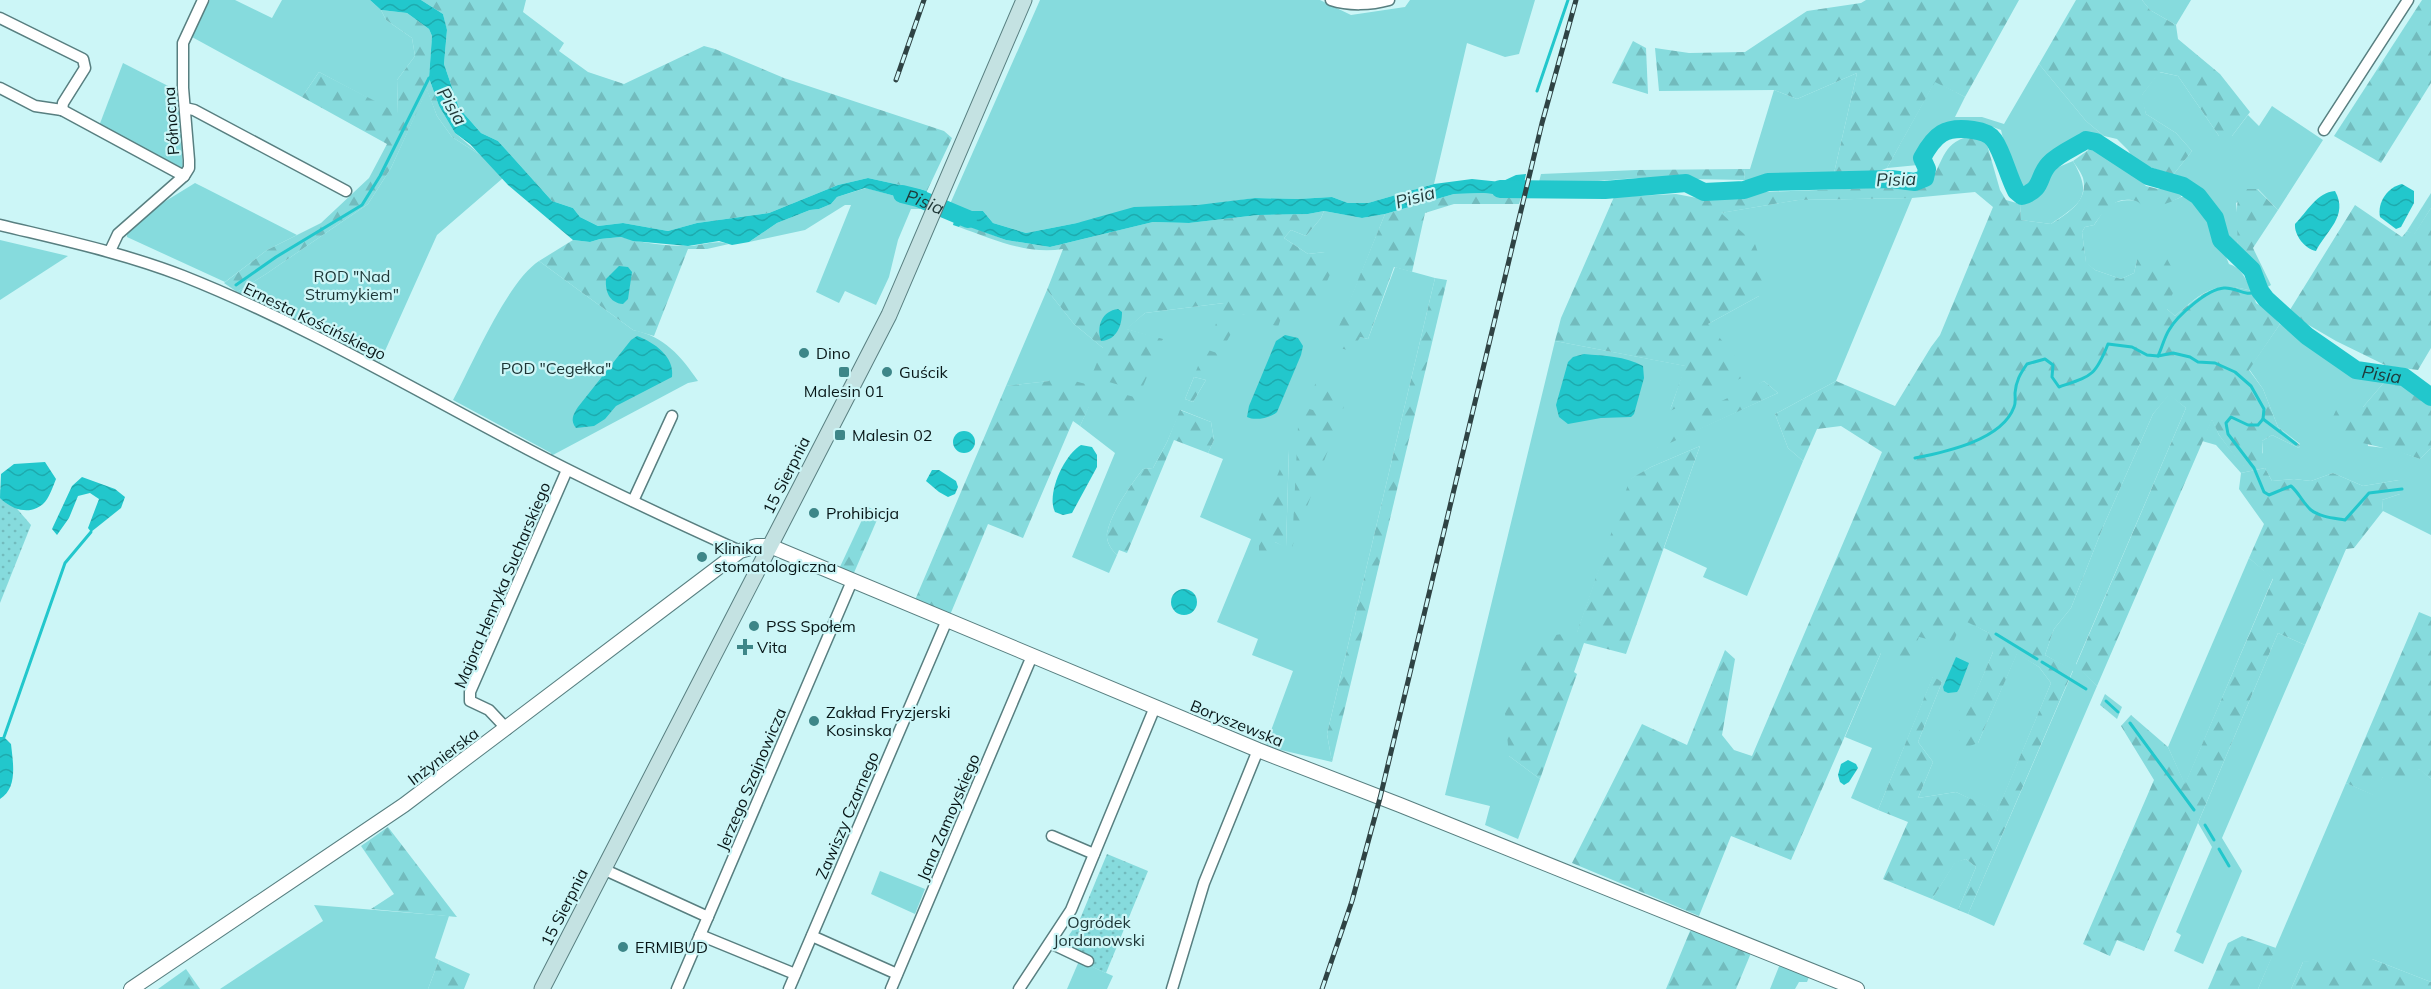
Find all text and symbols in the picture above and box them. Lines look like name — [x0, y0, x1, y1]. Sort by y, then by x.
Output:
water label: Pisia — [432, 83, 472, 129]
street label: Północna — [159, 86, 183, 156]
water label: Pisia — [1876, 167, 1917, 191]
water label: Pisia — [1393, 180, 1438, 214]
water label: Pisia — [903, 184, 948, 219]
park label: ROD "Nad Strumykiem" — [305, 266, 399, 304]
street label: Ernesta Kościńskiego — [240, 278, 390, 364]
place label: Dino — [816, 343, 850, 363]
marker: Dino — [797, 346, 811, 360]
park label: POD "Cegełka" — [501, 358, 611, 378]
water label: Pisia — [2360, 359, 2403, 388]
place label: Guścik — [899, 362, 949, 382]
marker: Malesin 01 — [837, 365, 851, 379]
marker: Guścik — [880, 365, 894, 379]
place label: Malesin 01 — [804, 381, 884, 401]
place label: Malesin 02 — [852, 425, 932, 445]
marker: Malesin 02 — [833, 428, 847, 442]
street label: 15 Sierpnia — [758, 433, 814, 517]
street label: Majora Henryka Sucharskiego — [449, 479, 555, 691]
place label: Prohibicja — [826, 503, 899, 523]
marker: Prohibicja — [807, 506, 821, 520]
place label: Klinika stomatologiczna — [714, 538, 836, 576]
marker: Klinika stomatologiczna — [695, 550, 709, 564]
place label: PSS Społem — [766, 616, 856, 636]
marker: PSS Społem — [747, 619, 761, 633]
place label: Vita — [757, 637, 787, 657]
marker: Vita — [738, 640, 752, 654]
street label: Boryszewska — [1188, 695, 1286, 751]
place label: Zakład Fryzjerski Kosinska — [826, 702, 950, 740]
street label: Jerzego Szajnowicza — [712, 705, 790, 853]
marker: Zakład Fryzjerski Kosinska — [807, 714, 821, 728]
street label: Inżynierska — [404, 723, 482, 789]
street label: Zawiszy Czarnego — [811, 748, 883, 882]
street label: Jana Zamoyskiego — [912, 751, 984, 883]
street label: 15 Sierpnia — [536, 865, 592, 949]
park label: Ogródek Jordanowski — [1053, 912, 1145, 950]
place label: ERMIBUD — [635, 937, 708, 957]
marker: ERMIBUD — [616, 940, 630, 954]

